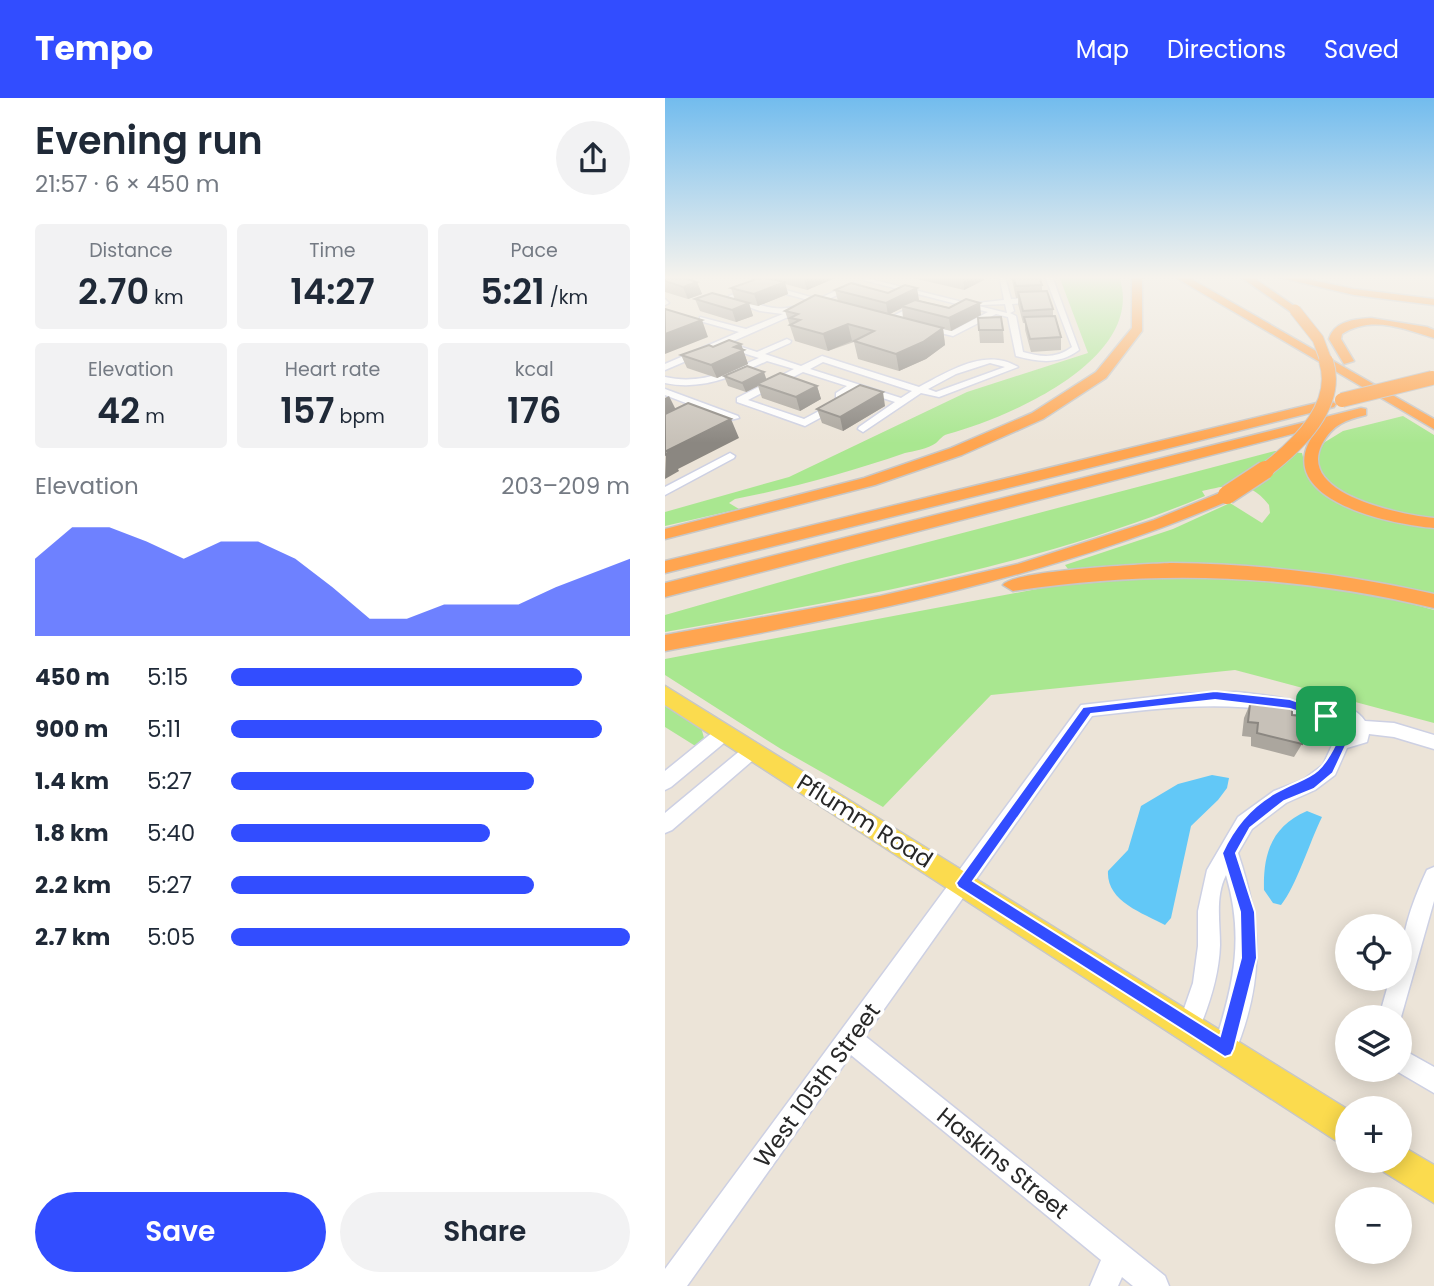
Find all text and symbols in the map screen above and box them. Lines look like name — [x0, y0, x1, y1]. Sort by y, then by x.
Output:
text: Tempo — [35, 25, 153, 72]
text: Map — [1076, 33, 1129, 66]
text: Directions — [1167, 33, 1286, 66]
text: Saved — [1324, 33, 1399, 66]
text: Evening run — [35, 114, 263, 167]
button: share — [556, 121, 630, 195]
text: 21:57 · 6 × 450 m — [35, 168, 220, 200]
text: Distance — [89, 237, 172, 264]
text: Time — [309, 237, 356, 264]
text: Pace — [511, 237, 558, 264]
text: 2.70 — [78, 267, 149, 316]
text: 14:27 — [290, 267, 375, 316]
text: 5:21 — [480, 267, 545, 316]
text: km — [149, 284, 184, 311]
text: /km — [545, 284, 588, 311]
text: Elevation — [88, 356, 174, 383]
text: Heart rate — [285, 356, 380, 383]
text: kcal — [515, 356, 554, 383]
text: 42 — [97, 386, 140, 435]
text: 157 — [280, 386, 335, 435]
text: 176 — [507, 386, 561, 435]
text: m — [140, 403, 165, 430]
text: bpm — [335, 403, 385, 430]
text: Elevation — [35, 470, 139, 502]
text: 203–209 m — [501, 470, 630, 502]
text: 450 m — [35, 661, 110, 693]
text: 5:15 — [147, 661, 188, 693]
pin — [1296, 686, 1356, 746]
icon: arrive — [1307, 697, 1345, 735]
text: 900 m — [35, 713, 108, 745]
text: 5:11 — [147, 713, 181, 745]
text: 1.4 km — [35, 765, 109, 797]
text: 5:27 — [147, 765, 192, 797]
street label: Pflumm Road — [791, 766, 939, 876]
text: 1.8 km — [35, 817, 109, 849]
text: 5:40 — [147, 817, 195, 849]
text: 2.2 km — [35, 869, 111, 901]
text: 5:27 — [147, 869, 192, 901]
map controls — [1335, 914, 1412, 1264]
button: locate — [1335, 914, 1412, 991]
text: 2.7 km — [35, 921, 110, 953]
text: 5:05 — [147, 921, 195, 953]
street label: West 105th Street — [746, 996, 888, 1174]
button: layers — [1335, 1005, 1412, 1082]
button: + — [1335, 1096, 1412, 1173]
street label: Haskins Street — [930, 1100, 1076, 1226]
button: − — [1335, 1187, 1412, 1264]
button: Save — [35, 1192, 326, 1272]
button: Share — [340, 1192, 630, 1272]

